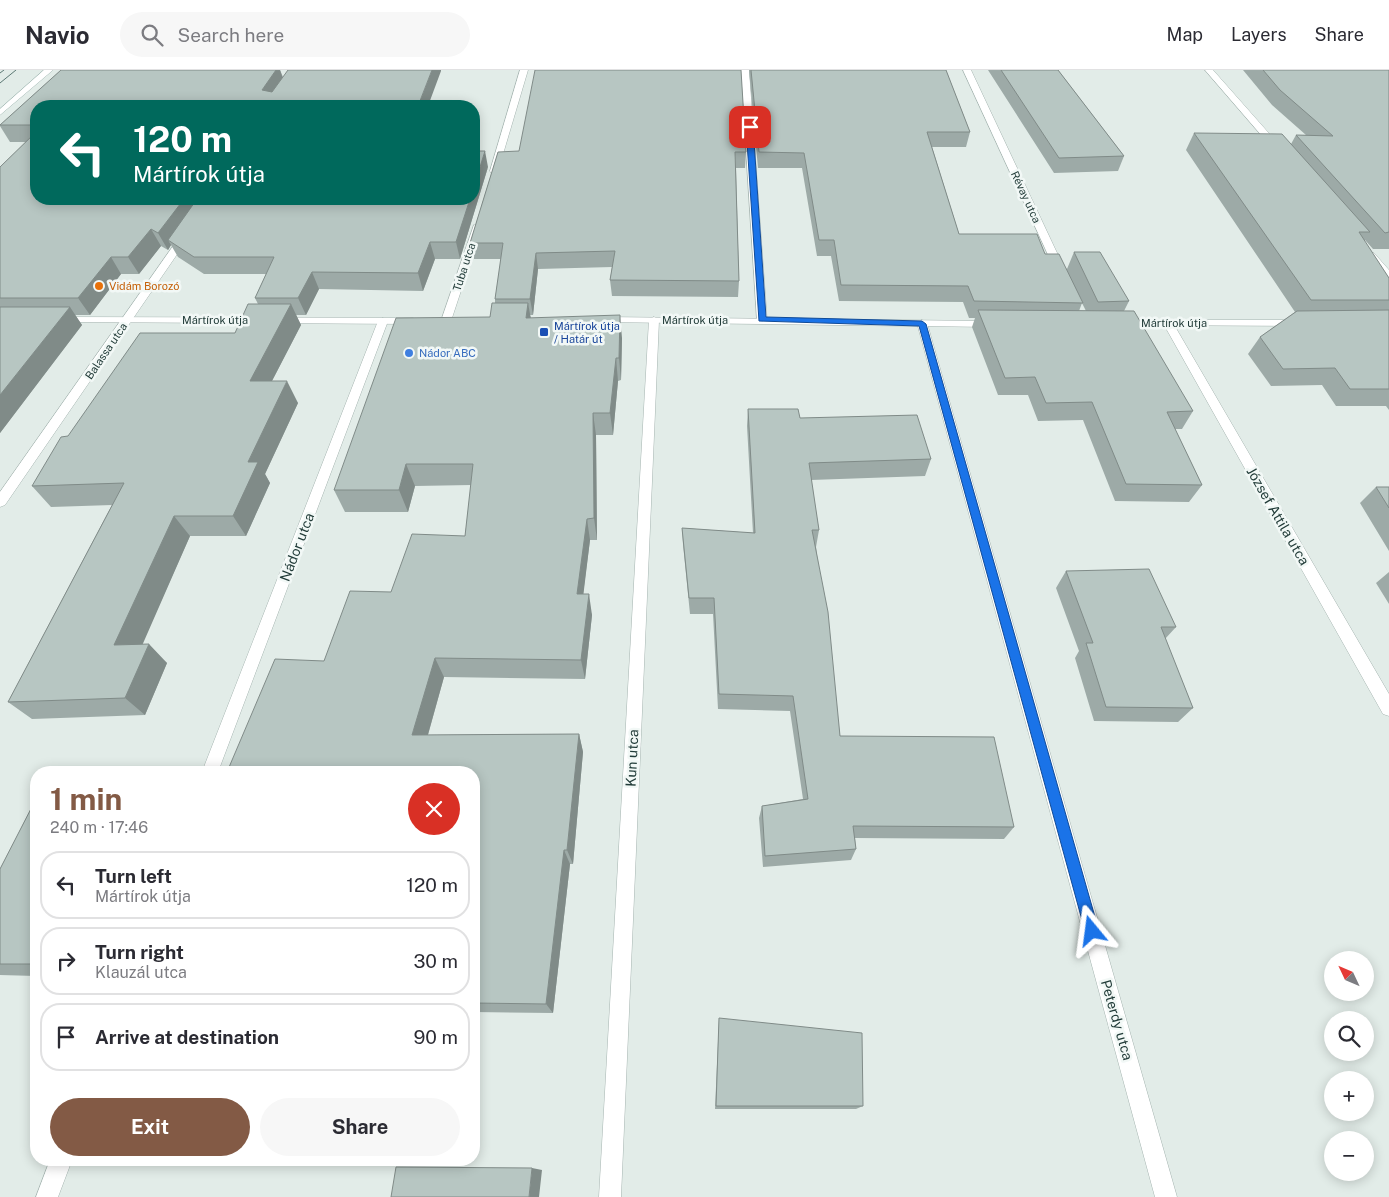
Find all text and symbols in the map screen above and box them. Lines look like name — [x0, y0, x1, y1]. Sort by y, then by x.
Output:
search box — [120, 12, 470, 57]
text: Navio — [25, 21, 90, 49]
icon: search — [138, 21, 166, 49]
text: Search here — [178, 24, 284, 46]
text: Map — [1167, 24, 1203, 45]
text: Layers — [1231, 24, 1287, 45]
text: Share — [1315, 24, 1364, 45]
pin — [729, 106, 771, 148]
icon: arrive — [736, 113, 764, 141]
text: 120 m — [133, 119, 232, 160]
icon: left — [50, 120, 115, 185]
text: Mártírok útja — [133, 161, 265, 187]
street label: Révay utca — [1009, 169, 1043, 225]
street label: Tuba utca — [451, 241, 477, 293]
marker: Vidám Borozó — [93, 280, 105, 292]
place label: Vidám Borozó — [109, 280, 179, 292]
street label: Mártírok útja — [182, 314, 248, 326]
street label: Mártírok útja — [662, 314, 728, 326]
street label: Mártírok útja — [1141, 317, 1207, 329]
place label: Mártírok útja / Határ út — [554, 320, 620, 345]
street label: Balassa utca — [83, 321, 129, 381]
marker: Mártírok útja / Határ út — [538, 326, 550, 338]
marker: Nádor ABC — [403, 347, 415, 359]
place label: Nádor ABC — [419, 347, 476, 359]
street label: József Attila utca — [1243, 464, 1313, 568]
street label: Nádor utca — [277, 511, 317, 583]
street label: Kun utca — [623, 729, 641, 787]
text: 1 min — [50, 781, 122, 817]
button: close — [408, 783, 460, 835]
text: 240 m · 17:46 — [50, 818, 148, 837]
text: Turn left — [95, 865, 172, 887]
icon: left — [52, 871, 80, 899]
text: 120 m — [406, 874, 458, 896]
text: Mártírok útja — [95, 887, 191, 906]
position arrow — [1065, 904, 1117, 956]
text: Turn right — [95, 941, 184, 963]
icon: right — [52, 947, 80, 975]
text: 30 m — [413, 950, 458, 972]
north arrow — [1324, 951, 1374, 1001]
map controls — [1324, 951, 1374, 1181]
text: Klauzál utca — [95, 963, 187, 982]
street label: Peterdy utca — [1098, 978, 1136, 1062]
button: search — [1324, 1011, 1374, 1061]
icon: arrive — [52, 1023, 80, 1051]
text: Arrive at destination — [95, 1026, 279, 1048]
text: 90 m — [414, 1026, 458, 1048]
button: + — [1324, 1071, 1374, 1121]
button: Exit — [50, 1098, 250, 1156]
button: Share — [260, 1098, 460, 1156]
button: − — [1324, 1131, 1374, 1181]

